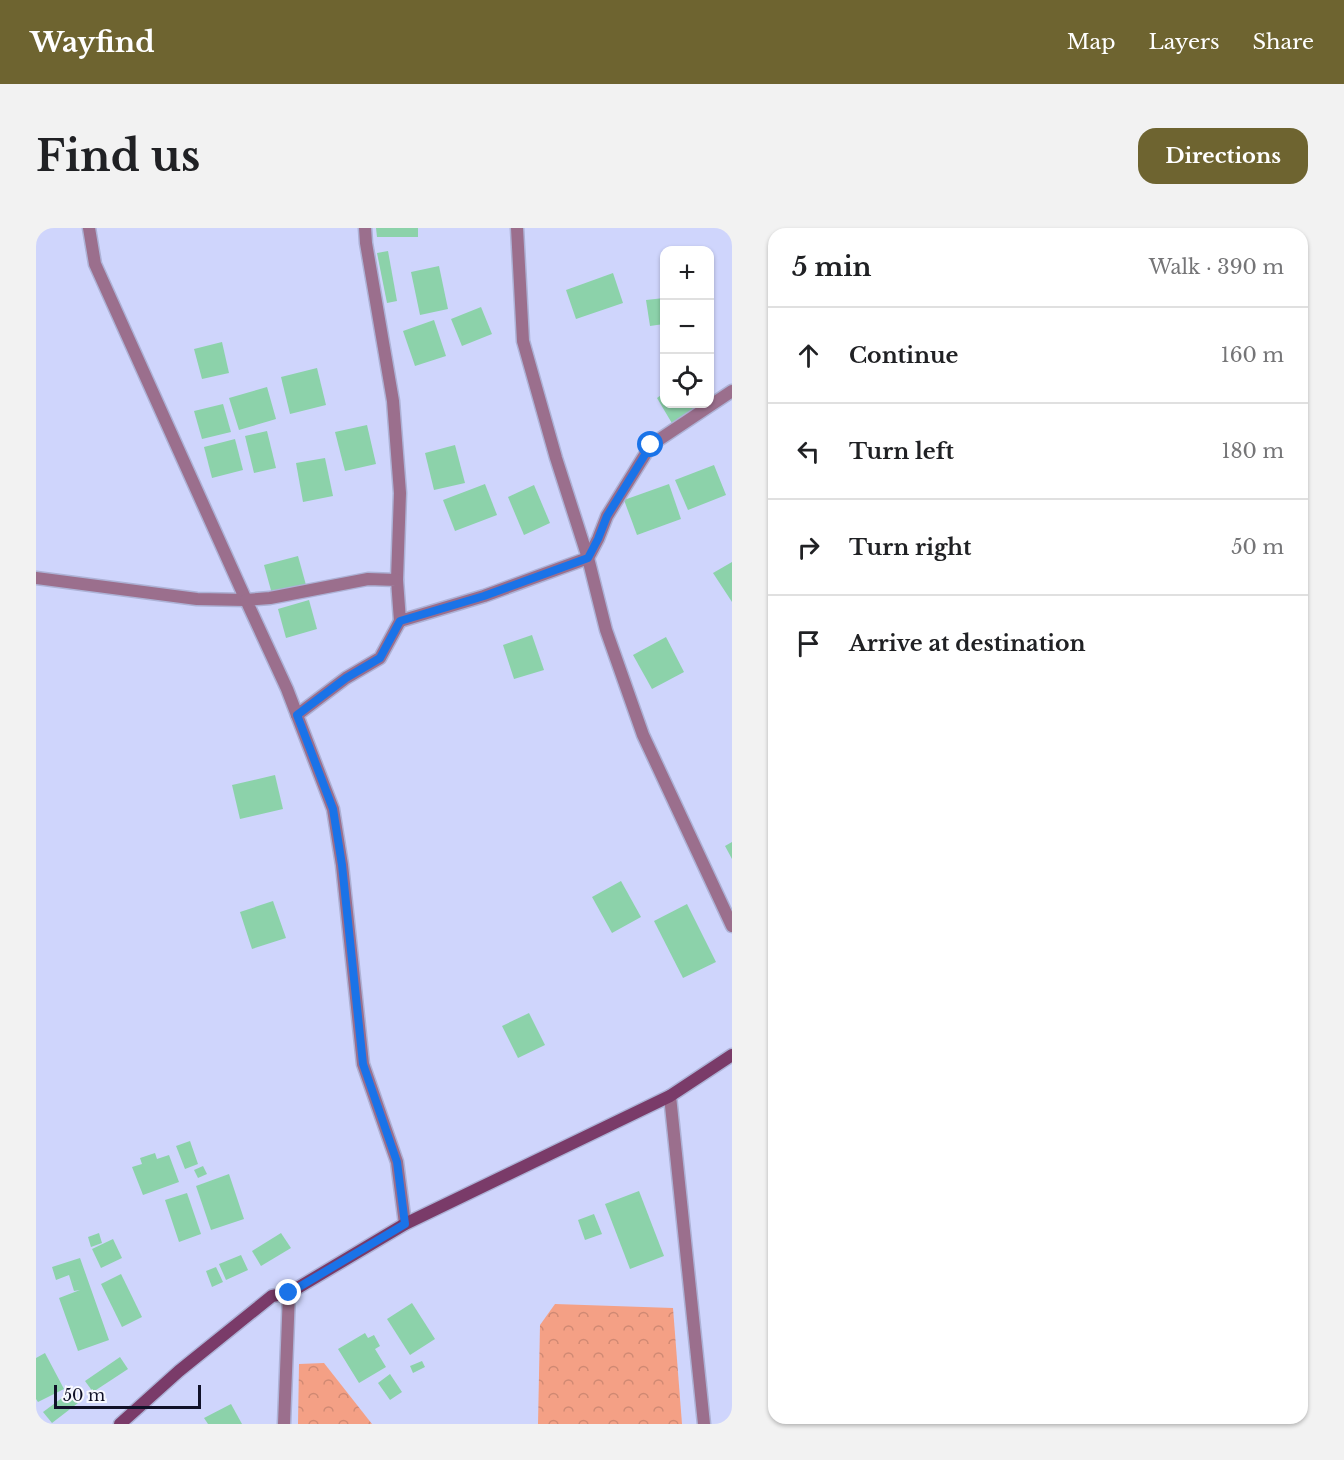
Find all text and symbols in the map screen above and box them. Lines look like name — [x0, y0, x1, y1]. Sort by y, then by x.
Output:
text: Wayfind — [30, 25, 155, 60]
text: Map — [1067, 29, 1116, 55]
text: Layers — [1149, 29, 1220, 55]
text: Share — [1253, 29, 1314, 55]
button: Directions — [1138, 128, 1308, 184]
text: Find us — [36, 130, 200, 182]
map controls — [660, 246, 714, 408]
button: + — [660, 246, 714, 300]
text: 5 min — [792, 251, 871, 283]
text: Walk · 390 m — [1149, 255, 1284, 279]
button: − — [660, 300, 714, 354]
icon: ahead — [792, 339, 825, 372]
text: Continue — [849, 342, 958, 369]
text: 160 m — [1221, 343, 1284, 367]
button: locate — [660, 354, 714, 408]
route start — [637, 431, 663, 457]
icon: left — [792, 435, 825, 468]
text: Turn left — [849, 438, 954, 465]
text: 180 m — [1221, 439, 1284, 463]
icon: right — [792, 531, 825, 564]
text: Turn right — [849, 534, 971, 561]
text: 50 m — [1231, 535, 1284, 559]
icon: arrive — [792, 627, 825, 660]
text: Arrive at destination — [849, 630, 1086, 657]
route end — [275, 1279, 301, 1305]
scale bar — [54, 1382, 201, 1410]
text: 50 m — [63, 1385, 105, 1405]

